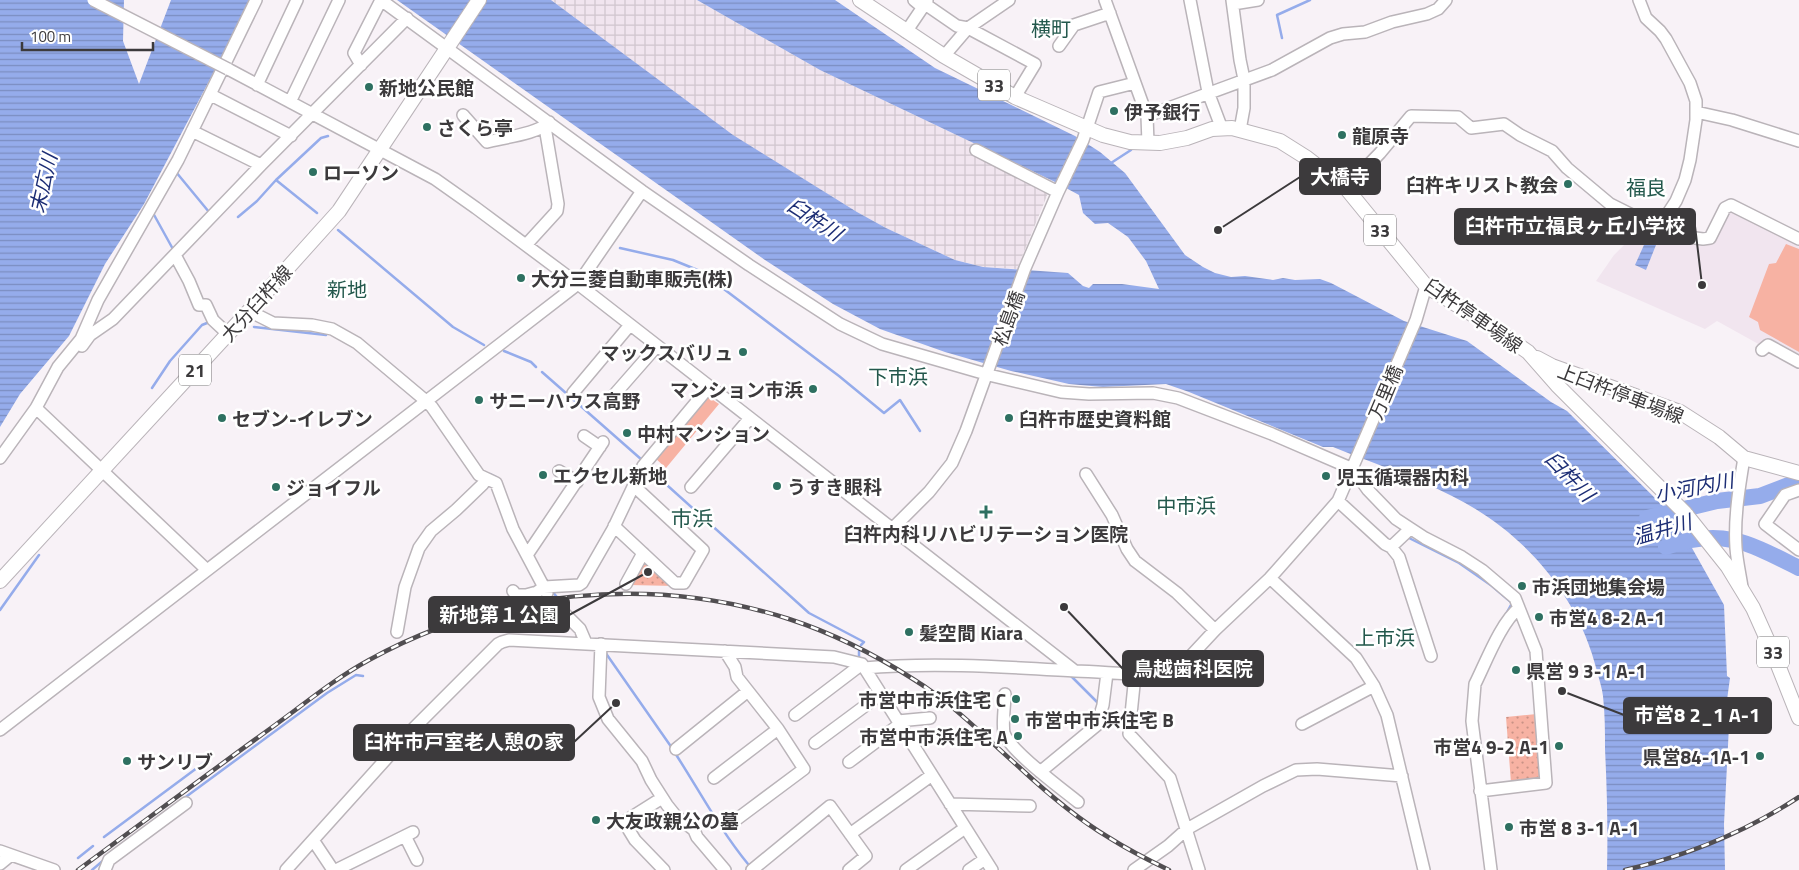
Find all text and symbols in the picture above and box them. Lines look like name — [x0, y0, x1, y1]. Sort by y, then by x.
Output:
district label: 横町 — [1031, 13, 1071, 44]
scale bar — [22, 20, 154, 52]
text: 100 m — [30, 25, 71, 48]
road number: 33 — [978, 70, 1010, 100]
place label: 新地公民館 — [379, 73, 474, 102]
marker: 新地公民館 — [363, 81, 375, 93]
place label: 伊予銀行 — [1124, 97, 1200, 126]
marker: 伊予銀行 — [1108, 105, 1120, 117]
place label: さくら亭 — [437, 113, 513, 142]
marker: さくら亭 — [421, 121, 433, 133]
place label: 龍原寺 — [1352, 121, 1409, 150]
marker: 龍原寺 — [1336, 129, 1348, 141]
water label: 末広川 — [21, 148, 65, 216]
place label: ローソン — [323, 158, 399, 187]
callout: 大橋寺 — [1300, 159, 1380, 194]
text: 大橋寺 — [1310, 161, 1370, 192]
marker: ローソン — [307, 166, 319, 178]
place label: 臼杵キリスト教会 — [1406, 170, 1558, 199]
district label: 福良 — [1626, 172, 1666, 203]
marker: 臼杵キリスト教会 — [1562, 178, 1574, 190]
water label: 臼杵川 — [781, 190, 850, 249]
callout: 臼杵市立福良ヶ丘小学校 — [1455, 209, 1695, 244]
text: 臼杵市立福良ヶ丘小学校 — [1465, 210, 1685, 241]
road number: 33 — [1364, 214, 1396, 246]
street label: 大分臼杵線 — [213, 258, 299, 348]
place label: 大分三菱自動車販売(株) — [531, 264, 733, 293]
street label: 臼杵停車場線 — [1419, 270, 1529, 360]
marker: 大分三菱自動車販売(株) — [515, 272, 527, 284]
district label: 新地 — [327, 274, 367, 305]
street label: 松島橋 — [985, 286, 1031, 350]
place label: マックスバリュ — [601, 338, 733, 367]
marker: マックスバリュ — [737, 346, 749, 358]
road number: 21 — [179, 354, 211, 386]
street label: 上臼杵停車場線 — [1554, 356, 1688, 430]
street label: 万里橋 — [1361, 360, 1409, 424]
district label: 下市浜 — [868, 361, 928, 392]
place label: マンション市浜 — [670, 375, 803, 404]
marker: マンション市浜 — [807, 383, 819, 395]
place label: サニーハウス高野 — [489, 386, 641, 415]
marker: サニーハウス高野 — [473, 394, 485, 406]
place label: セブン-イレブン — [232, 404, 373, 433]
place label: 臼杵市歴史資料館 — [1019, 404, 1171, 433]
marker: セブン-イレブン — [216, 412, 228, 424]
marker: 臼杵市歴史資料館 — [1003, 412, 1015, 424]
place label: 中村マンション — [637, 419, 770, 448]
marker: 中村マンション — [621, 427, 633, 439]
water label: 臼杵川 — [1538, 444, 1603, 510]
place label: エクセル新地 — [553, 461, 667, 490]
place label: 児玉循環器内科 — [1336, 462, 1469, 491]
water label: 小河内川 — [1652, 464, 1738, 510]
marker: エクセル新地 — [537, 469, 549, 481]
marker: 児玉循環器内科 — [1320, 470, 1332, 482]
place label: うすき眼科 — [787, 472, 882, 501]
place label: ジョイフル — [286, 473, 381, 502]
marker: うすき眼科 — [771, 480, 783, 492]
marker: ジョイフル — [270, 481, 282, 493]
district label: 中市浜 — [1156, 490, 1216, 521]
district label: 市浜 — [671, 502, 713, 534]
marker: 臼杵内科リハビリテーション医院 — [979, 505, 993, 519]
water label: 温井川 — [1629, 505, 1697, 552]
place label: 臼杵内科リハビリテーション医院 — [844, 519, 1128, 548]
place label: 市浜団地集会場 — [1532, 572, 1665, 601]
marker: 市浜団地集会場 — [1516, 580, 1528, 592]
callout: 新地第１公園 — [429, 597, 569, 632]
text: 新地第１公園 — [439, 599, 559, 630]
place label: 市営4 8-2 A-1 — [1549, 603, 1665, 632]
marker: 市営4 8-2 A-1 — [1533, 611, 1545, 623]
place label: 髪空間 Kiara — [919, 618, 1023, 647]
district label: 上市浜 — [1355, 622, 1415, 653]
marker: 髪空間 Kiara — [903, 626, 915, 638]
road number: 33 — [1757, 636, 1789, 668]
callout: 鳥越歯科医院 — [1123, 651, 1263, 686]
text: 鳥越歯科医院 — [1133, 653, 1253, 684]
place label: 県営 9 3-1 A-1 — [1526, 656, 1646, 685]
marker: 県営 9 3-1 A-1 — [1510, 664, 1522, 676]
place label: 市営中市浜住宅 C — [859, 685, 1006, 714]
marker: 市営中市浜住宅 C — [1010, 693, 1022, 705]
callout: 市営8 2_1 A-1 — [1624, 698, 1771, 733]
text: 市営8 2_1 A-1 — [1634, 699, 1760, 730]
place label: 市営中市浜住宅 B — [1025, 705, 1174, 734]
marker: 市営中市浜住宅 B — [1009, 713, 1021, 725]
place label: 市営中市浜住宅 A — [859, 722, 1009, 751]
callout: 臼杵市戸室老人憩の家 — [354, 725, 574, 760]
text: 臼杵市戸室老人憩の家 — [364, 726, 564, 757]
marker: 市営中市浜住宅 A — [1012, 730, 1024, 742]
place label: 市営4 9-2 A-1 — [1433, 732, 1549, 761]
marker: 市営4 9-2 A-1 — [1553, 740, 1565, 752]
place label: 県営84-1A-1 — [1642, 742, 1750, 771]
place label: サンリブ — [137, 747, 213, 776]
marker: 県営84-1A-1 — [1754, 750, 1766, 762]
marker: サンリブ — [121, 755, 133, 767]
place label: 大友政親公の墓 — [606, 806, 739, 835]
place label: 市営 8 3-1 A-1 — [1519, 813, 1639, 842]
marker: 大友政親公の墓 — [590, 814, 602, 826]
marker: 市営 8 3-1 A-1 — [1503, 821, 1515, 833]

